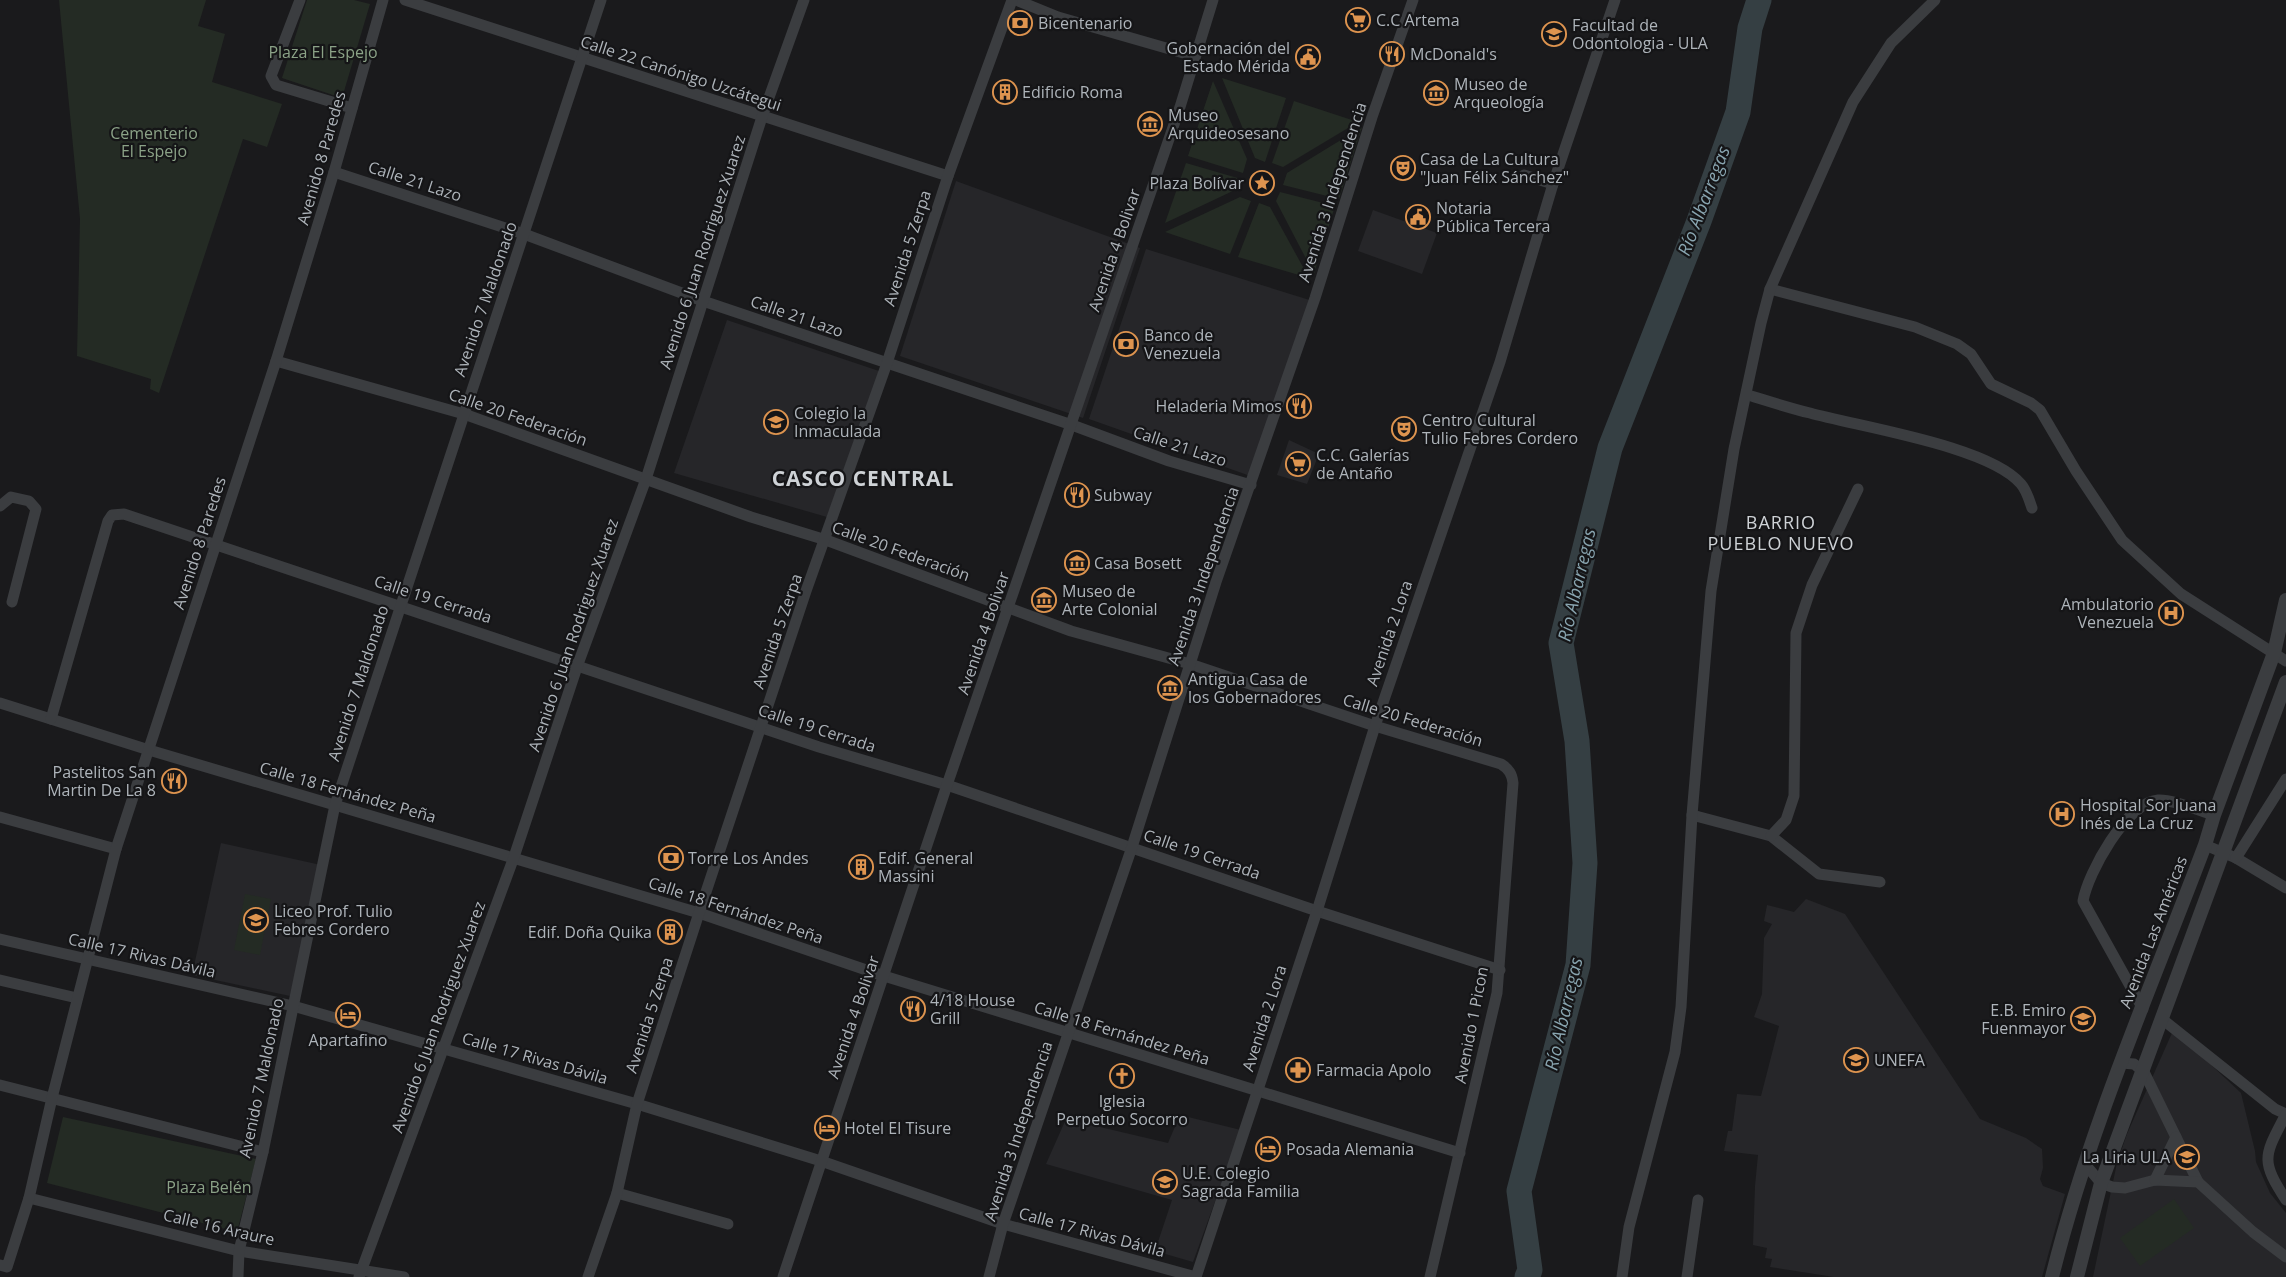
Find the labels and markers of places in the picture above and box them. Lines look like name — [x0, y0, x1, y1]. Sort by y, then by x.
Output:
supermarket icon: C.C Artema — [1345, 7, 1371, 33]
place label: C.C Artema — [1376, 9, 1460, 31]
bank icon: Bicentenario — [1007, 10, 1033, 36]
place label: Bicentenario — [1038, 12, 1132, 34]
place label: Facultad de Odontologia - ULA — [1572, 14, 1709, 54]
school or university icon: Facultad de Odontologia - ULA — [1541, 21, 1567, 47]
place label: Gobernación del Estado Mérida — [1167, 37, 1290, 77]
restaurant icon: McDonald's — [1379, 41, 1405, 67]
place label: McDonald's — [1410, 43, 1497, 65]
public building icon: Gobernación del Estado Mérida — [1295, 44, 1321, 70]
place label: Museo de Arqueología — [1454, 73, 1544, 113]
building icon: Edificio Roma — [992, 79, 1018, 105]
museum icon: Museo de Arqueología — [1423, 80, 1449, 106]
place label: Edificio Roma — [1022, 81, 1123, 103]
place label: Museo Arquideosesano — [1168, 104, 1289, 144]
museum icon: Museo Arquideosesano — [1137, 111, 1163, 137]
place label: Casa de La Cultura "Juan Félix Sánchez" — [1420, 148, 1569, 188]
theatre icon: Casa de La Cultura "Juan Félix Sánchez" — [1390, 155, 1416, 181]
place icon: Plaza Bolívar — [1249, 170, 1275, 196]
place label: Plaza Bolívar — [1149, 172, 1244, 194]
place label: Notaria Pública Tercera — [1436, 197, 1550, 237]
public building icon: Notaria Pública Tercera — [1405, 204, 1431, 230]
place label: Banco de Venezuela — [1144, 324, 1221, 364]
bank icon: Banco de Venezuela — [1113, 331, 1139, 357]
restaurant icon: Heladeria Mimos — [1286, 393, 1312, 419]
place label: Heladeria Mimos — [1155, 395, 1282, 417]
place label: Colegio la Inmaculada — [794, 402, 881, 442]
school or university icon: Colegio la Inmaculada — [763, 409, 789, 435]
place label: Centro Cultural Tulio Febres Cordero — [1422, 409, 1578, 449]
theatre icon: Centro Cultural Tulio Febres Cordero — [1391, 416, 1417, 442]
place label: C.C. Galerías de Antaño — [1316, 444, 1409, 484]
supermarket icon: C.C. Galerías de Antaño — [1285, 451, 1311, 477]
restaurant icon: Subway — [1064, 482, 1090, 508]
place label: Subway — [1094, 484, 1153, 506]
museum icon: Casa Bosett — [1064, 550, 1090, 576]
place label: Casa Bosett — [1094, 552, 1182, 574]
place label: Museo de Arte Colonial — [1062, 580, 1158, 620]
museum icon: Museo de Arte Colonial — [1031, 587, 1057, 613]
place label: Ambulatorio Venezuela — [2061, 593, 2154, 633]
hospital icon: Ambulatorio Venezuela — [2158, 600, 2184, 626]
place label: Antigua Casa de los Gobernadores — [1188, 668, 1321, 708]
museum icon: Antigua Casa de los Gobernadores — [1157, 675, 1183, 701]
place label: Pastelitos San Martin De La 8 — [47, 761, 156, 801]
restaurant icon: Pastelitos San Martin De La 8 — [161, 768, 187, 794]
place label: Hospital Sor Juana Inés de La Cruz — [2080, 794, 2216, 834]
hospital icon: Hospital Sor Juana Inés de La Cruz — [2049, 801, 2075, 827]
bank icon: Torre Los Andes — [658, 845, 684, 871]
place label: Torre Los Andes — [688, 847, 809, 869]
place label: Edif. General Massini — [878, 847, 973, 887]
building icon: Edif. General Massini — [848, 854, 874, 880]
place label: Liceo Prof. Tulio Febres Cordero — [274, 900, 393, 940]
school or university icon: Liceo Prof. Tulio Febres Cordero — [243, 907, 269, 933]
building icon: Edif. Doña Quika — [657, 919, 683, 945]
place label: Edif. Doña Quika — [528, 921, 652, 943]
place label: 4/18 House Grill — [930, 989, 1015, 1029]
restaurant icon: 4/18 House Grill — [900, 996, 926, 1022]
place label: E.B. Emiro Fuenmayor — [1981, 999, 2066, 1039]
hotel icon: Apartafino — [335, 1002, 361, 1028]
school or university icon: E.B. Emiro Fuenmayor — [2070, 1006, 2096, 1032]
place label: Apartafino — [309, 1029, 387, 1051]
school or university icon: UNEFA — [1843, 1047, 1869, 1073]
place label: UNEFA — [1874, 1049, 1926, 1071]
pharmacy icon: Farmacia Apolo — [1285, 1057, 1311, 1083]
place label: Farmacia Apolo — [1316, 1059, 1431, 1081]
church icon: Iglesia Perpetuo Socorro — [1109, 1063, 1135, 1089]
place label: Iglesia Perpetuo Socorro — [1056, 1090, 1188, 1130]
hotel icon: Hotel El Tisure — [814, 1115, 840, 1141]
place label: Hotel El Tisure — [844, 1117, 951, 1139]
hotel icon: Posada Alemania — [1255, 1136, 1281, 1162]
place label: Posada Alemania — [1286, 1138, 1414, 1160]
school or university icon: La Liria ULA — [2174, 1144, 2200, 1170]
place label: La Liria ULA — [2082, 1146, 2171, 1168]
place label: U.E. Colegio Sagrada Familia — [1182, 1162, 1300, 1202]
school or university icon: U.E. Colegio Sagrada Familia — [1152, 1169, 1178, 1195]

